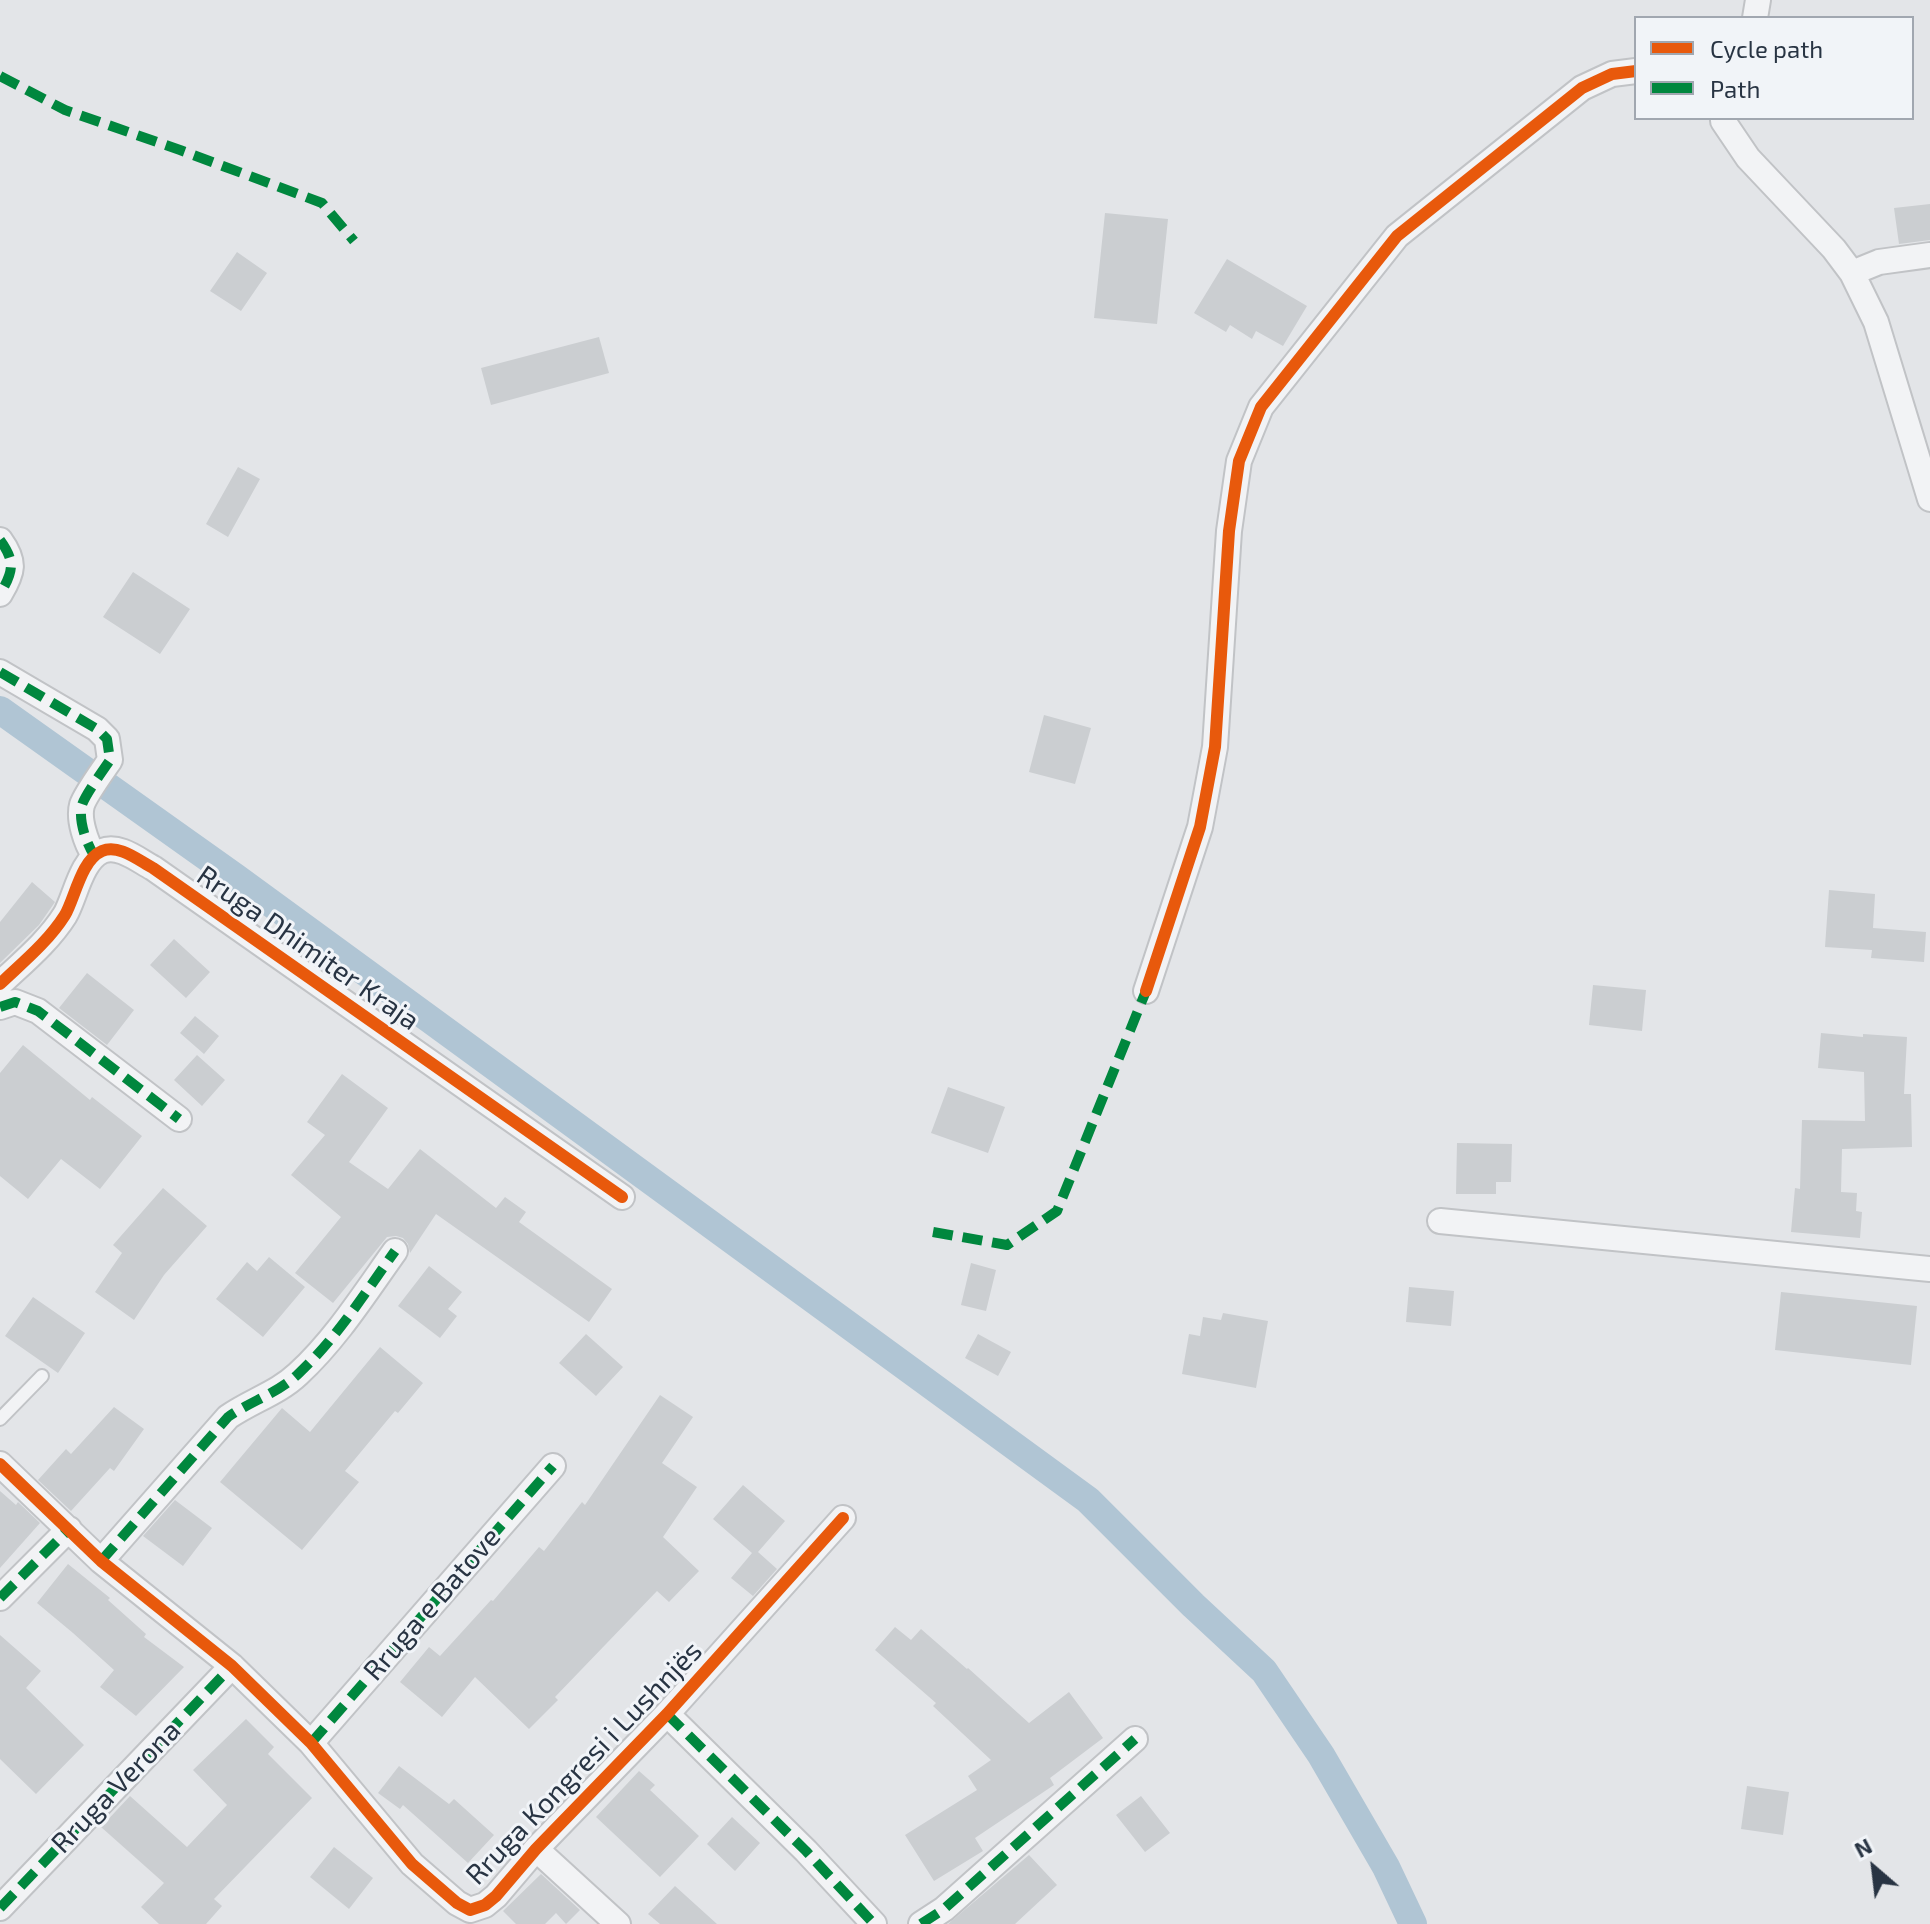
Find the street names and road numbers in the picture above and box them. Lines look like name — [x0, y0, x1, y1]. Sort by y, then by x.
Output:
street label: Rruga Dhimiter Kraja — [190, 859, 426, 1037]
street label: Rruga e Batove — [356, 1521, 508, 1687]
street label: Rruga Kongresi i Lushnjës — [459, 1634, 709, 1892]
street label: Rruga Verona — [45, 1714, 187, 1860]

